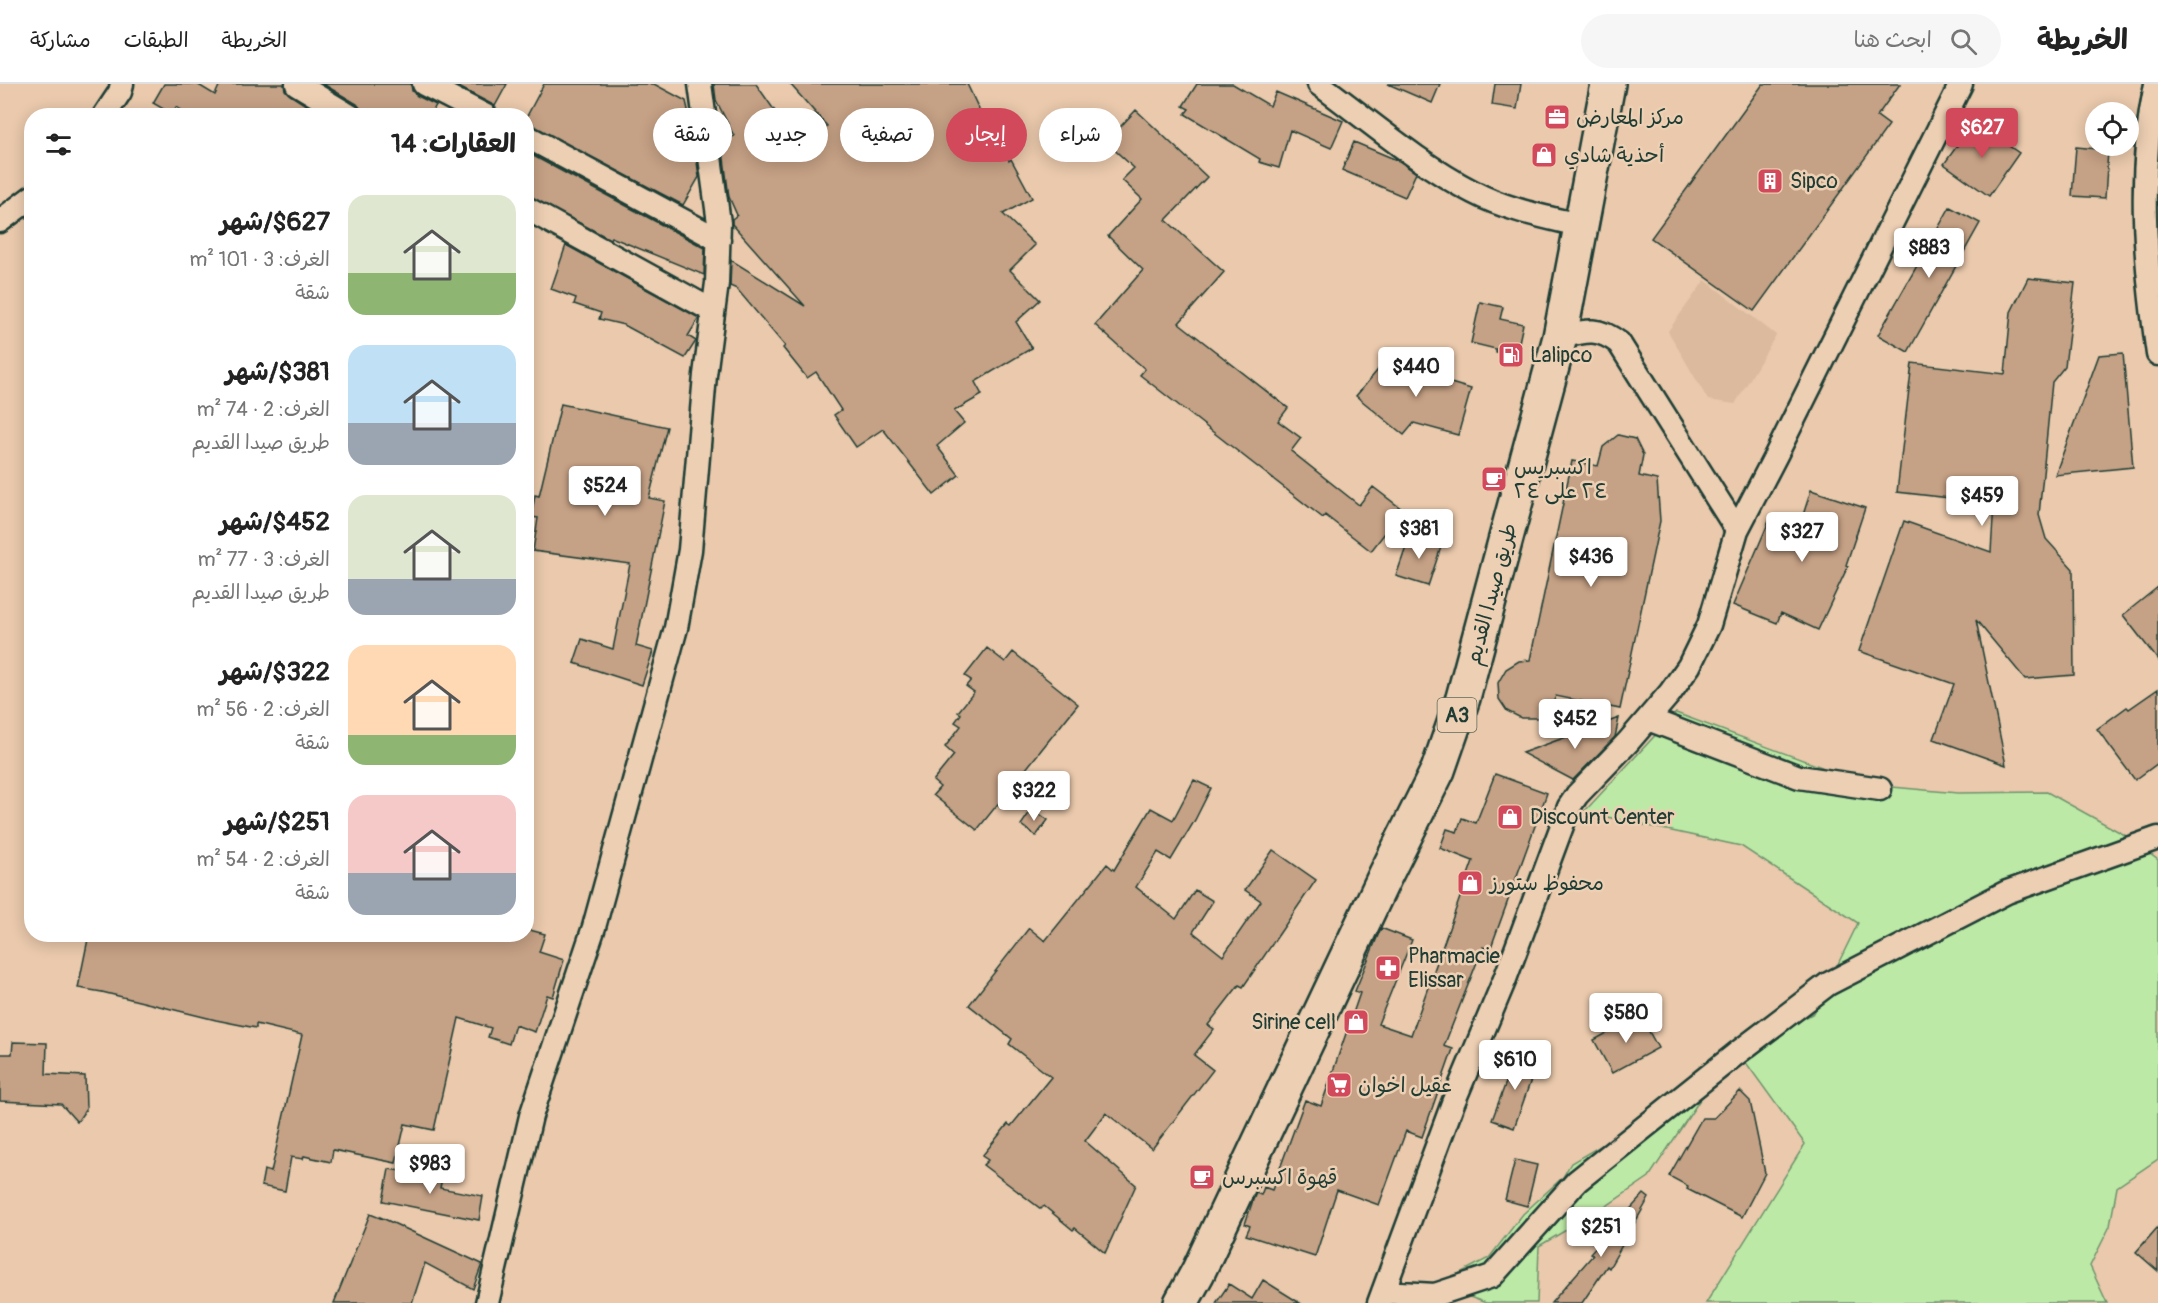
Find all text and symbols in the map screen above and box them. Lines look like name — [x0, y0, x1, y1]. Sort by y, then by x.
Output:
search box — [1581, 14, 2001, 68]
text: الخريطة — [2037, 23, 2128, 58]
icon: search — [1947, 25, 1980, 58]
text: ابحث هنا — [1854, 26, 1932, 54]
text: مشاركة — [30, 27, 91, 54]
text: الطبقات — [124, 27, 189, 54]
text: الخريطة — [222, 27, 287, 54]
office icon: مركز المعارض — [1542, 102, 1572, 132]
map controls — [2085, 102, 2139, 156]
button: locate — [2085, 102, 2139, 156]
place label: مركز المعارض — [1576, 104, 1684, 131]
chip: شقة — [653, 108, 732, 162]
chip: جديد — [744, 108, 828, 162]
chip: تصفية — [840, 108, 934, 162]
chip: إيجار — [946, 108, 1027, 162]
chip: شراء — [1039, 108, 1122, 162]
pin: $627 — [1946, 108, 2018, 159]
text: $627 — [1960, 115, 2004, 140]
icon: filters — [42, 128, 75, 161]
text: العقارات: 14 — [391, 128, 516, 160]
shop icon: أحذية شادي — [1529, 140, 1559, 170]
place label: أحذية شادي — [1564, 142, 1664, 170]
building icon: Sipco — [1755, 166, 1785, 196]
place label: Sipco — [1790, 168, 1838, 195]
text: $627/شهر — [220, 206, 330, 238]
icon: home — [396, 219, 468, 291]
pin: $883 — [1893, 228, 1965, 279]
text: $883 — [1908, 235, 1950, 260]
text: الغرف: 3 · 101 m² — [190, 247, 330, 272]
text: شقة — [295, 280, 330, 305]
fuel station icon: Lalipco — [1496, 340, 1526, 370]
place label: Lalipco — [1530, 342, 1592, 369]
pin: $440 — [1380, 347, 1452, 398]
text: $440 — [1392, 354, 1440, 379]
text: $381/شهر — [226, 356, 330, 388]
icon: home — [396, 369, 468, 441]
text: الغرف: 2 · 74 m² — [197, 397, 330, 422]
text: طريق صيدا القديم — [191, 430, 330, 455]
place label: اكسبريس ٢٤ على ٢٤ — [1514, 454, 1608, 505]
cafe icon: اكسبريس ٢٤ على ٢٤ — [1479, 464, 1509, 494]
pin: $524 — [569, 466, 641, 517]
text: $524 — [583, 473, 627, 498]
pin: $459 — [1946, 476, 2018, 527]
text: $459 — [1960, 483, 2004, 508]
text: $452/شهر — [220, 506, 330, 538]
pin: $381 — [1383, 509, 1455, 560]
pin: $327 — [1766, 512, 1838, 563]
text: $381 — [1399, 516, 1439, 541]
icon: home — [396, 519, 468, 591]
text: $327 — [1780, 519, 1824, 544]
street label: طريق صيدا القديم — [1460, 520, 1525, 669]
pin: $436 — [1555, 537, 1627, 588]
text: $436 — [1568, 544, 1614, 569]
text: الغرف: 3 · 77 m² — [198, 547, 330, 572]
text: طريق صيدا القديم — [191, 580, 330, 605]
text: $322/شهر — [220, 656, 330, 688]
icon: home — [396, 669, 468, 741]
text: الغرف: 2 · 56 m² — [196, 697, 330, 722]
road number: A3 — [1438, 698, 1476, 732]
pin: $452 — [1539, 699, 1611, 750]
text: $452 — [1553, 706, 1597, 731]
text: شقة — [295, 730, 330, 755]
pin: $322 — [998, 771, 1070, 822]
text: $322 — [1012, 778, 1056, 803]
shop icon: Discount Center — [1495, 802, 1525, 832]
place label: Discount Center — [1530, 804, 1675, 831]
text: $251/شهر — [225, 806, 330, 838]
icon: home — [396, 819, 468, 891]
text: الغرف: 2 · 54 m² — [196, 847, 330, 872]
shop icon: محفوظ ستورز — [1455, 868, 1485, 898]
place label: محفوظ ستورز — [1488, 870, 1604, 897]
text: شقة — [295, 880, 330, 905]
place label: Pharmacie Elissar — [1408, 943, 1501, 994]
pharmacy icon: Pharmacie Elissar — [1373, 953, 1403, 983]
pin: $580 — [1590, 993, 1662, 1044]
text: $580 — [1603, 1000, 1649, 1025]
shop icon: Sirine cell — [1341, 1007, 1371, 1037]
place label: Sirine cell — [1251, 1009, 1336, 1036]
pin: $610 — [1479, 1040, 1551, 1091]
text: $610 — [1493, 1047, 1537, 1072]
supermarket icon: عقيل اخوان — [1324, 1070, 1354, 1100]
place label: عقيل اخوان — [1358, 1072, 1452, 1099]
pin: $983 — [394, 1144, 466, 1195]
text: $983 — [409, 1151, 451, 1176]
cafe icon: قهوة اكسبرس — [1187, 1162, 1217, 1192]
place label: قهوة اكسبرس — [1222, 1164, 1338, 1191]
pin: $251 — [1565, 1207, 1637, 1258]
text: $251 — [1581, 1214, 1621, 1239]

